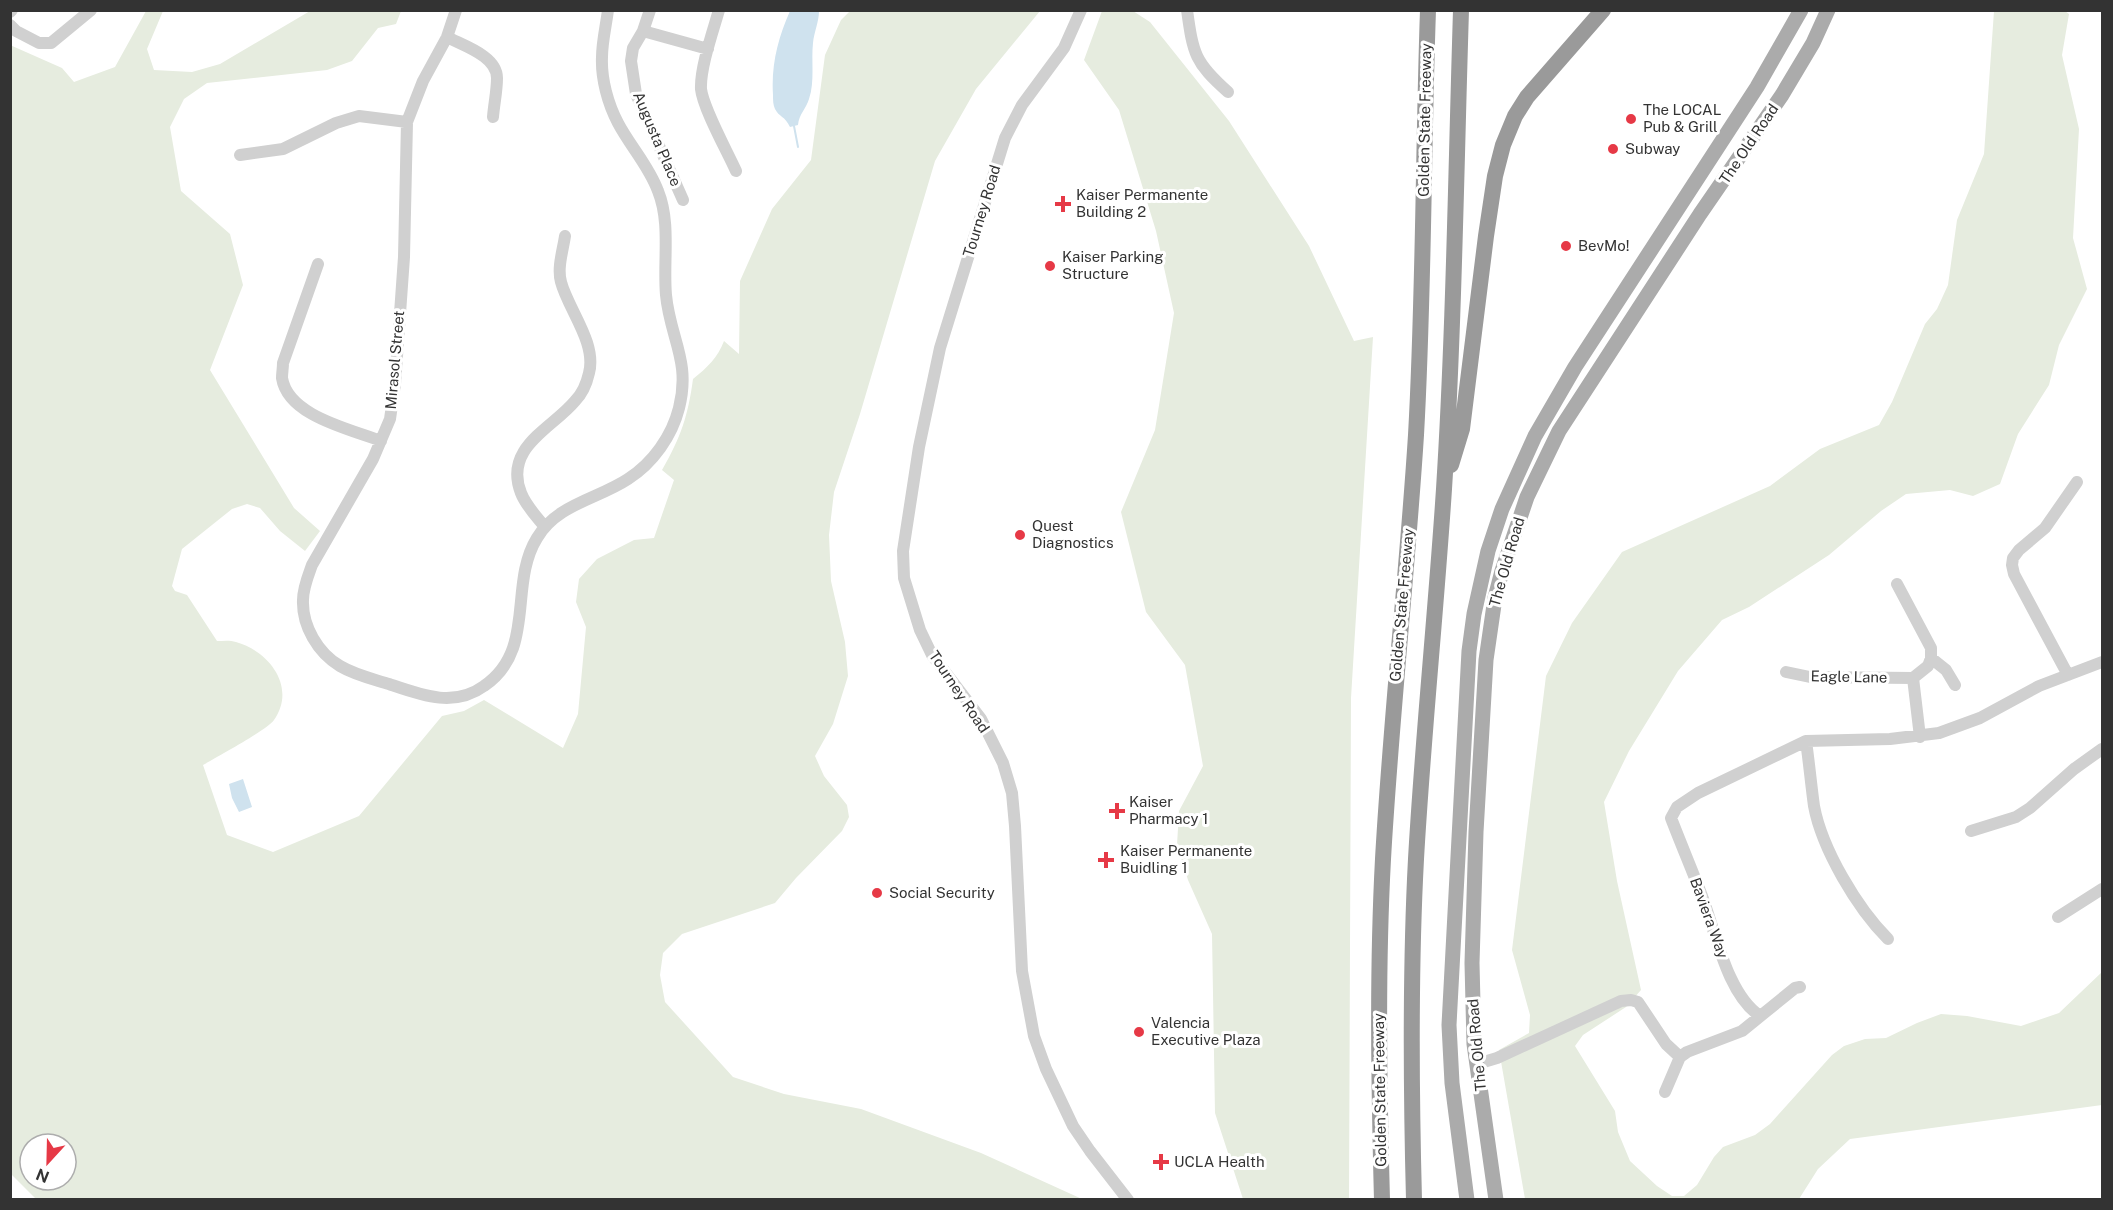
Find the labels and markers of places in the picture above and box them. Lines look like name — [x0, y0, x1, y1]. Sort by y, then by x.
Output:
place label: The LOCAL Pub & Grill — [1643, 101, 1721, 135]
marker: The LOCAL Pub & Grill — [1624, 112, 1638, 126]
place label: Subway — [1625, 140, 1680, 157]
marker: Subway — [1606, 142, 1620, 156]
place label: Kaiser Permanente Building 2 — [1076, 186, 1208, 220]
marker: Kaiser Permanente Building 2 — [1054, 195, 1072, 213]
place label: BevMo! — [1578, 237, 1629, 254]
marker: BevMo! — [1559, 239, 1573, 253]
place label: Kaiser Parking Structure — [1062, 248, 1164, 282]
marker: Kaiser Parking Structure — [1043, 259, 1057, 273]
place label: Quest Diagnostics — [1032, 517, 1114, 551]
marker: Quest Diagnostics — [1013, 528, 1027, 542]
place label: Kaiser Pharmacy 1 — [1129, 793, 1208, 827]
marker: Kaiser Pharmacy 1 — [1110, 804, 1124, 818]
place label: Kaiser Permanente Buidling 1 — [1120, 842, 1252, 876]
marker: Kaiser Permanente Buidling 1 — [1097, 851, 1115, 869]
place label: Social Security — [889, 884, 995, 901]
marker: Social Security — [870, 886, 884, 900]
place label: Valencia Executive Plaza — [1151, 1014, 1261, 1048]
marker: Valencia Executive Plaza — [1132, 1025, 1146, 1039]
marker: UCLA Health — [1152, 1153, 1170, 1171]
place label: UCLA Health — [1174, 1153, 1265, 1170]

